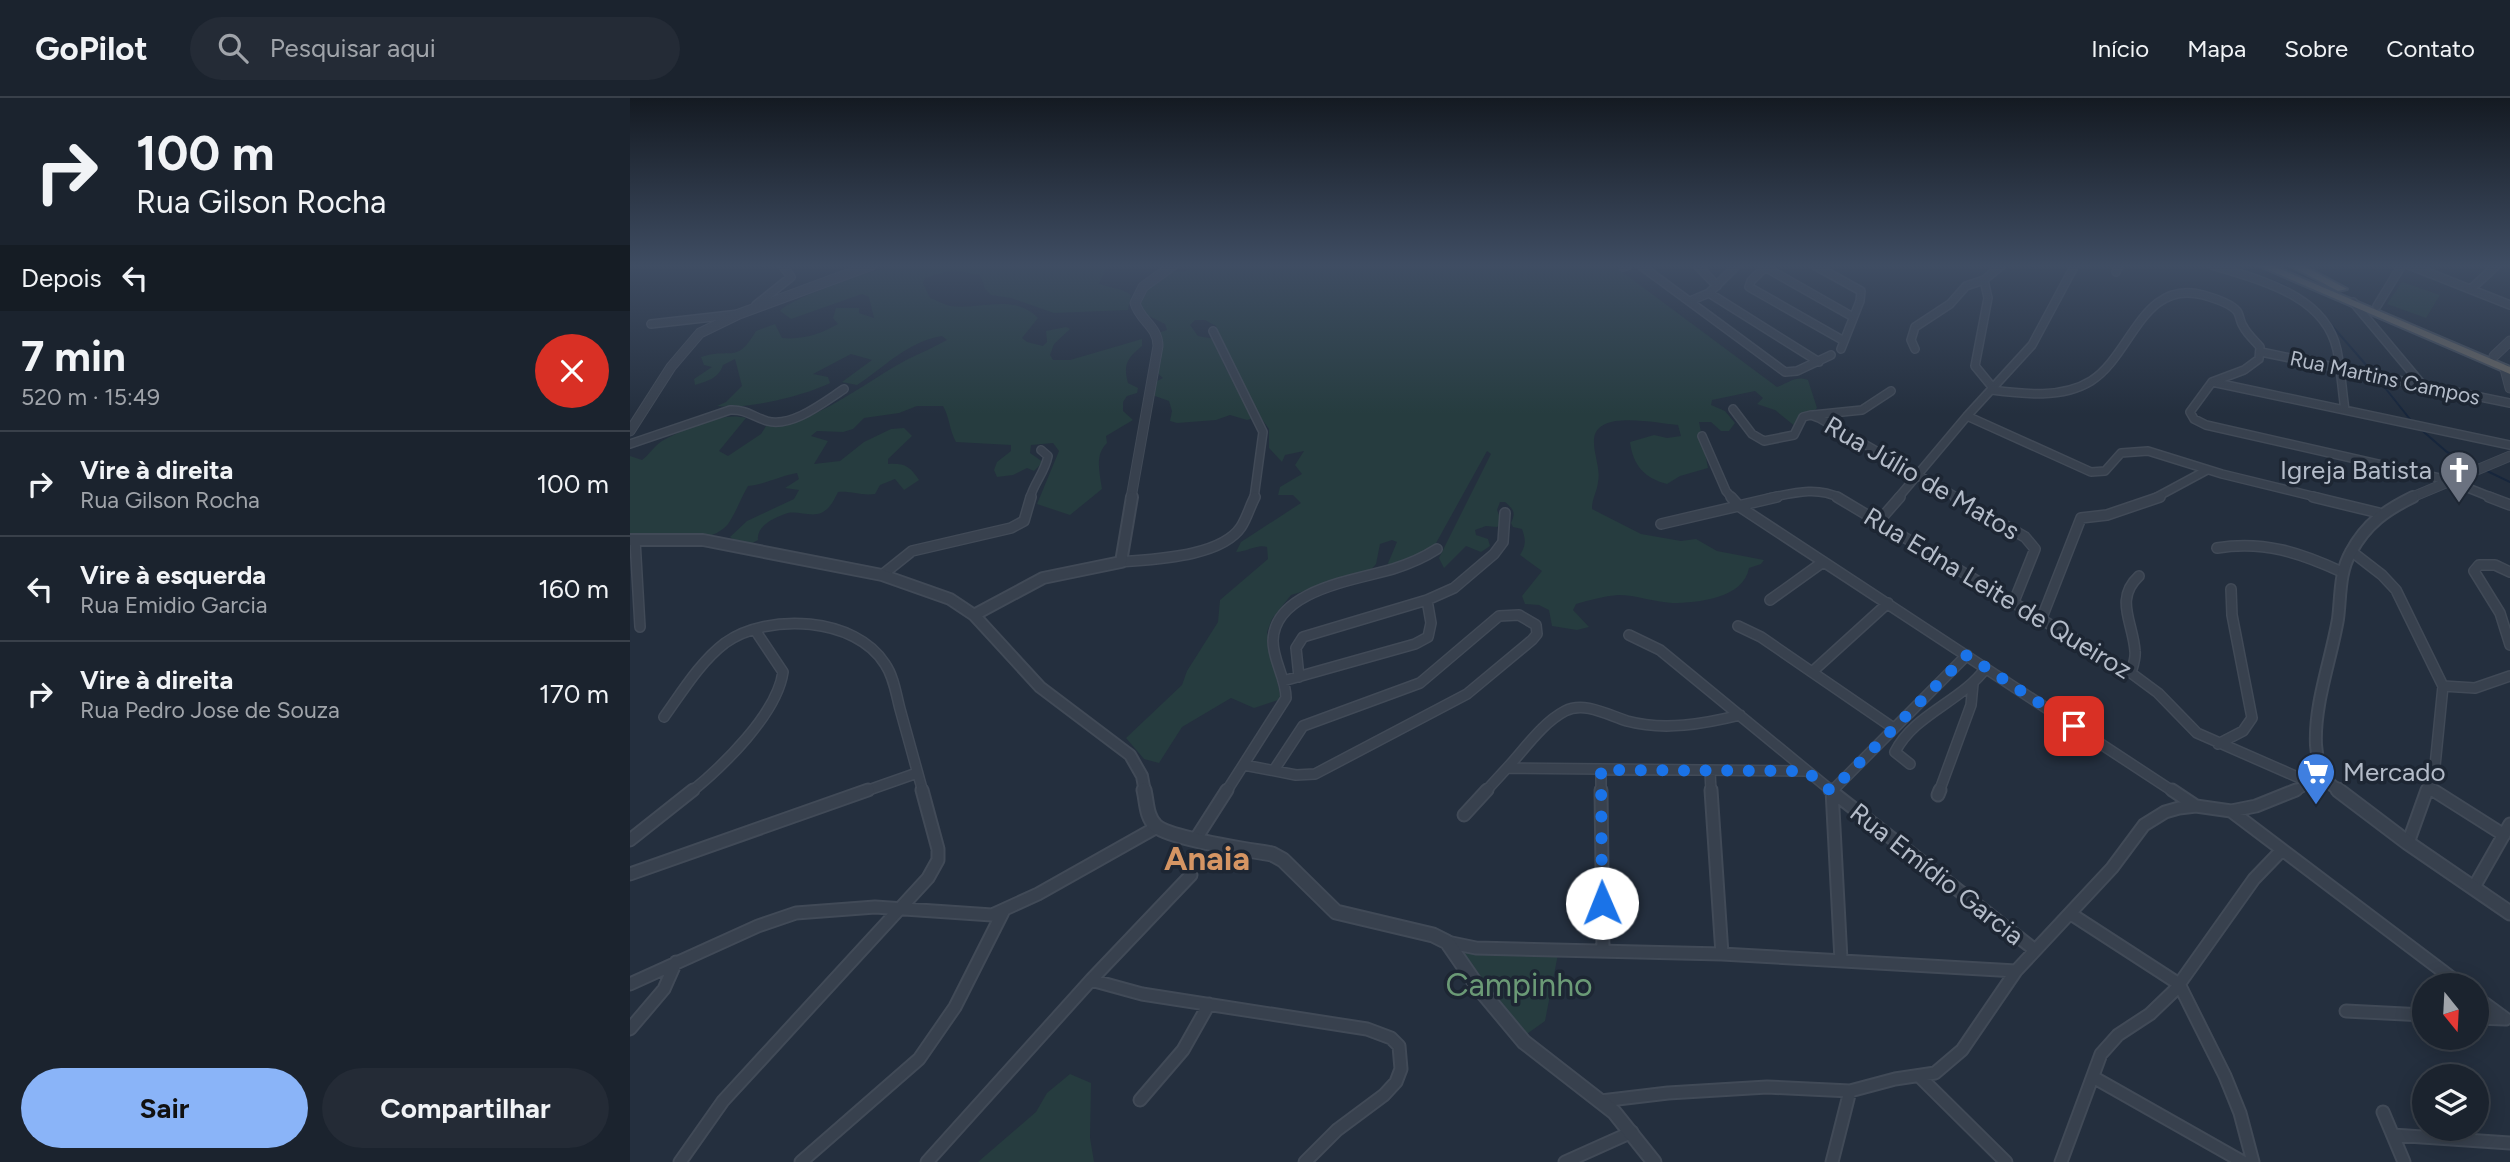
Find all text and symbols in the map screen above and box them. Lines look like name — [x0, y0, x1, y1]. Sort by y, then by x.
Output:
search box — [190, 17, 680, 80]
text: GoPilot — [35, 29, 148, 68]
icon: search — [214, 29, 252, 67]
text: Pesquisar aqui — [270, 32, 436, 64]
text: Início — [2091, 34, 2149, 63]
text: Mapa — [2187, 34, 2246, 63]
text: Sobre — [2284, 34, 2348, 63]
text: Contato — [2386, 34, 2475, 63]
text: 100 m — [136, 123, 275, 182]
icon: right — [21, 126, 112, 217]
text: Rua Gilson Rocha — [136, 183, 386, 221]
icon: left — [116, 259, 154, 297]
text: Depois — [21, 262, 102, 294]
text: 7 min — [21, 331, 126, 382]
button: close — [535, 334, 609, 408]
street label: Rua Martins Campos — [2288, 345, 2483, 410]
text: 520 m · 15:49 — [21, 383, 160, 411]
street label: Rua Júlio de Matos — [1819, 409, 2025, 547]
church icon: Igreja Batista — [2438, 449, 2480, 504]
text: Vire à direita — [80, 454, 233, 486]
place label: Igreja Batista — [2280, 454, 2432, 486]
icon: right — [21, 465, 59, 503]
text: 100 m — [536, 468, 609, 500]
text: Rua Gilson Rocha — [80, 486, 260, 514]
street label: Rua Edna Leite de Queiroz — [1858, 500, 2138, 686]
text: Vire à esquerda — [80, 559, 266, 591]
icon: left — [21, 570, 59, 608]
text: 160 m — [538, 573, 609, 605]
text: Rua Emidio Garcia — [80, 591, 268, 619]
text: Vire à direita — [80, 664, 233, 696]
icon: right — [21, 675, 59, 713]
text: 170 m — [539, 678, 609, 710]
text: Rua Pedro Jose de Souza — [80, 696, 340, 724]
pin — [2044, 696, 2104, 756]
icon: arrive — [2055, 707, 2093, 745]
supermarket icon: Mercado — [2295, 751, 2337, 806]
place label: Mercado — [2343, 756, 2446, 788]
street label: Rua Emídio Garcia — [1844, 796, 2030, 952]
district label: Anaia — [1164, 839, 1250, 878]
position arrow — [1565, 866, 1639, 940]
park label: Campinho — [1445, 966, 1593, 1004]
north arrow — [2412, 973, 2488, 1050]
map controls — [2412, 973, 2489, 1141]
button: layers — [2412, 1064, 2489, 1141]
button: Sair — [21, 1068, 308, 1148]
button: Compartilhar — [322, 1068, 609, 1148]

